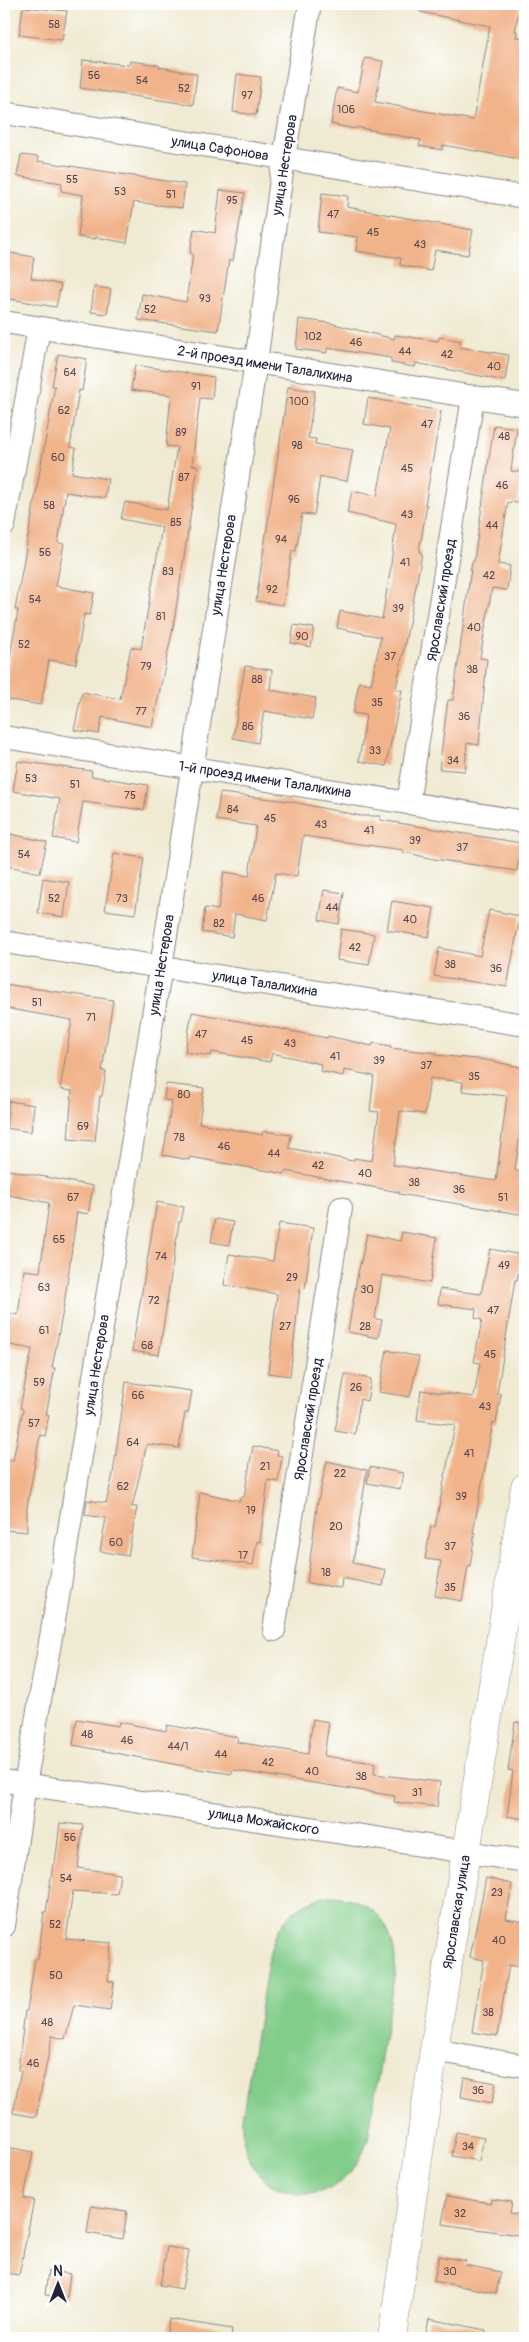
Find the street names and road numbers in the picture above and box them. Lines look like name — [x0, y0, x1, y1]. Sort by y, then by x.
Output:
street label: улица Нестерова — [268, 113, 301, 218]
street label: улица Сафонова — [169, 132, 270, 165]
street label: 2-й проезд имени Талалихина — [176, 342, 354, 387]
street label: улица Нестерова — [207, 513, 240, 618]
street label: Ярославский проезд — [423, 537, 460, 663]
street label: 1-й проезд имени Талалихина — [177, 757, 352, 802]
street label: улица Нестерова — [145, 913, 178, 1018]
street label: улица Талалихина — [210, 967, 319, 1000]
street label: улица Нестерова — [80, 1313, 113, 1418]
street label: Ярославский проезд — [290, 1356, 327, 1482]
street label: улица Можайского — [206, 1804, 321, 1839]
street label: Ярославская улица — [439, 1854, 474, 1970]

